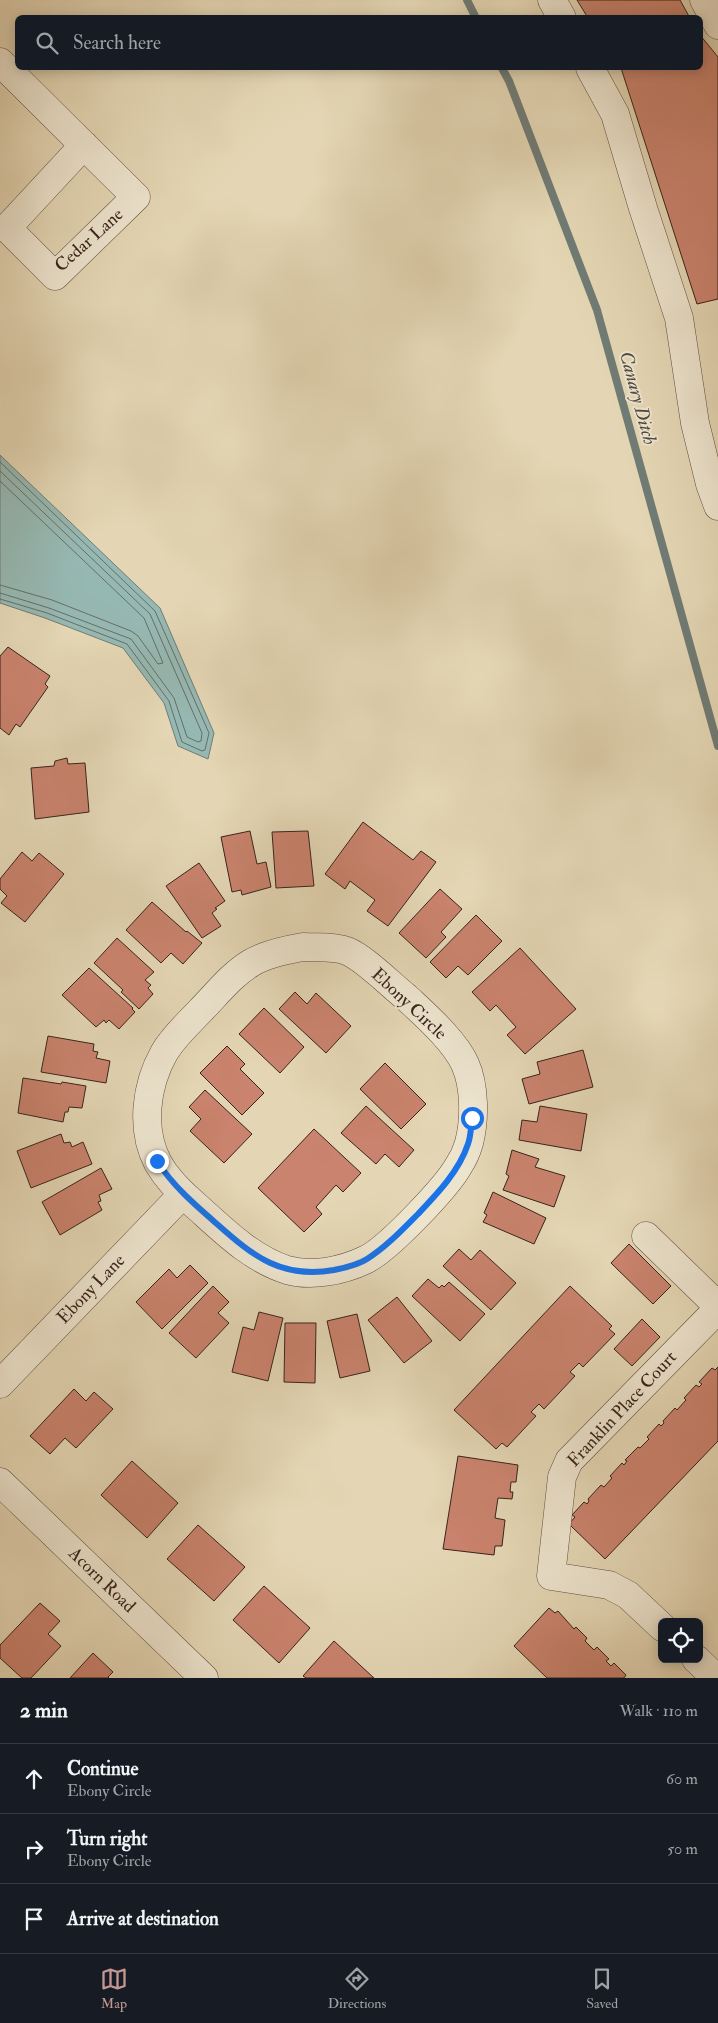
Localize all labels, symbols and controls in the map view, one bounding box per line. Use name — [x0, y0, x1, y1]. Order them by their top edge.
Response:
search box — [15, 15, 703, 70]
icon: search — [33, 29, 61, 57]
text: Search here — [73, 31, 161, 55]
street label: Cedar Lane — [50, 203, 129, 277]
water label: Canary Ditch — [614, 349, 662, 447]
street label: Ebony Circle — [366, 963, 452, 1045]
route start — [461, 1107, 484, 1130]
route end — [146, 1150, 169, 1173]
street label: Ebony Lane — [52, 1249, 130, 1329]
street label: Franklin Place Court — [562, 1346, 682, 1472]
street label: Acorn Road — [63, 1542, 141, 1618]
map controls — [658, 1618, 703, 1663]
button: locate — [658, 1618, 703, 1663]
text: 2 min — [20, 1697, 68, 1724]
text: Walk · 110 m — [620, 1701, 698, 1721]
text: Continue — [67, 1757, 138, 1781]
icon: ahead — [20, 1765, 48, 1793]
text: 60 m — [666, 1769, 698, 1789]
text: Ebony Circle — [67, 1781, 151, 1801]
text: Turn right — [67, 1827, 147, 1851]
icon: right — [20, 1835, 48, 1863]
text: 50 m — [667, 1839, 698, 1859]
text: Ebony Circle — [67, 1851, 151, 1871]
icon: arrive — [20, 1905, 48, 1933]
text: Arrive at destination — [67, 1907, 219, 1931]
tab: Map — [100, 1965, 128, 2012]
tab: Directions — [328, 1965, 386, 2012]
tab: Saved — [586, 1965, 618, 2012]

